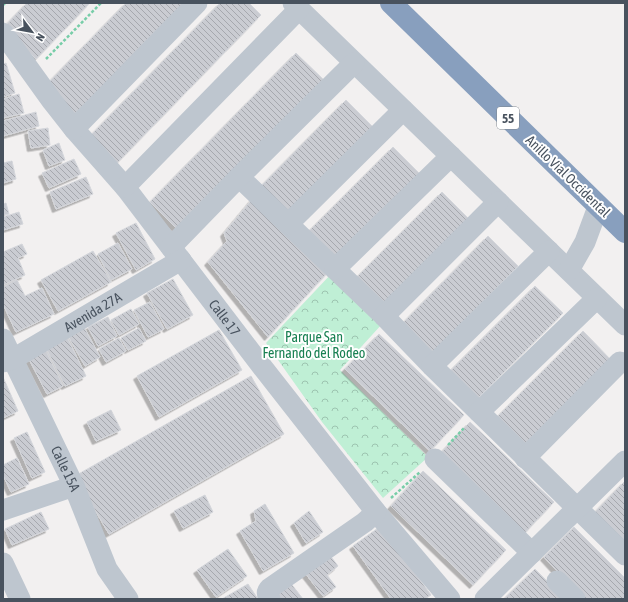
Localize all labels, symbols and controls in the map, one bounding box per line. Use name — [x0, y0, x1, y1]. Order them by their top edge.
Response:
north arrow — [12, 12, 52, 52]
text: N — [34, 31, 47, 43]
road number: 55 — [497, 107, 519, 129]
street label: Anillo Vial Occidental — [523, 132, 614, 220]
street label: Avenida 27A — [61, 289, 125, 335]
street label: Calle 17 — [206, 296, 244, 339]
park label: Parque San Fernando del Rodeo — [263, 329, 365, 361]
street label: Calle 15A — [48, 443, 83, 494]

